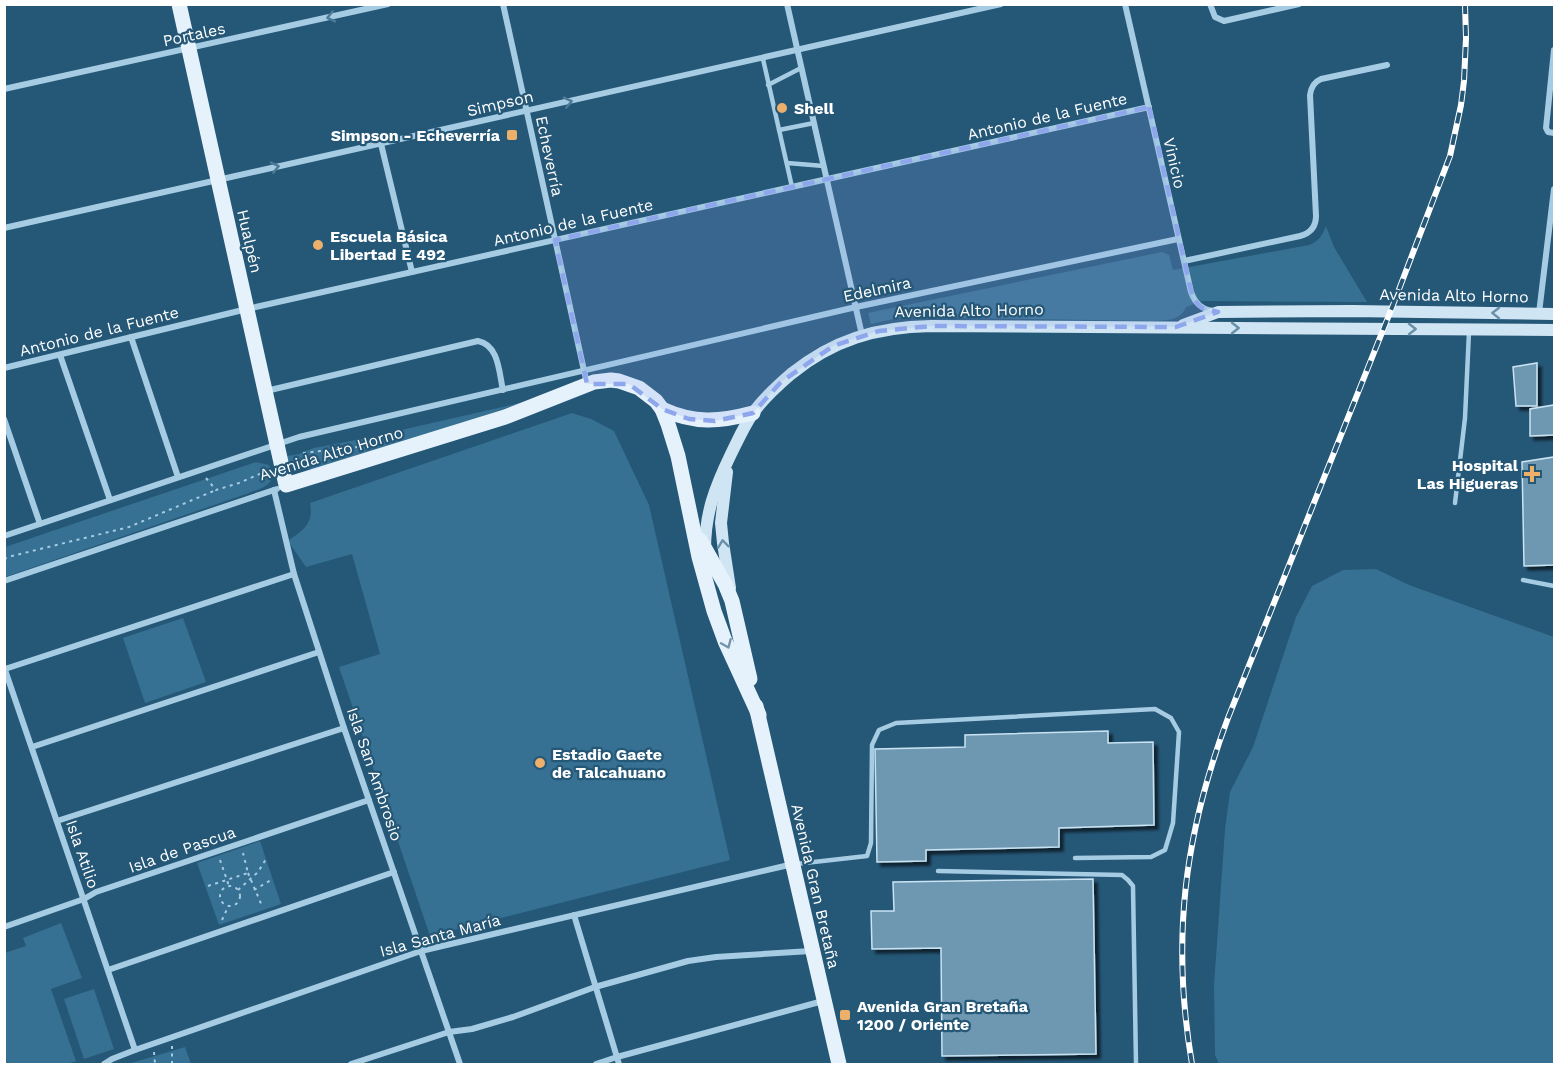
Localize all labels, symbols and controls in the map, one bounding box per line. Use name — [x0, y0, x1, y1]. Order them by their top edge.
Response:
one-way arrow — [327, 10, 337, 23]
street label: Portales — [161, 19, 227, 50]
street label: Simpson — [465, 87, 535, 120]
street label: Antonio de la Fuente — [965, 89, 1129, 144]
one-way arrow — [563, 96, 573, 109]
place label: Shell — [794, 99, 835, 118]
marker: Shell — [775, 101, 789, 115]
street label: Echeverría — [532, 114, 567, 198]
place label: Simpson - Echeverría — [331, 126, 501, 145]
marker: Simpson - Echeverría — [505, 128, 519, 142]
street label: Vinicio — [1159, 136, 1190, 190]
one-way arrow — [270, 161, 280, 174]
street label: Antonio de la Fuente — [491, 195, 655, 250]
street label: Hualpén — [233, 207, 266, 275]
place label: Escuela Básica Libertad E 492 — [330, 227, 448, 264]
marker: Escuela Básica Libertad E 492 — [311, 238, 325, 252]
street label: Edelmira — [841, 273, 913, 306]
street label: Avenida Alto Horno — [1379, 285, 1529, 306]
street label: Avenida Alto Horno — [894, 300, 1044, 321]
street label: Antonio de la Fuente — [17, 302, 181, 360]
one-way arrow — [1492, 307, 1501, 319]
one-way arrow — [1230, 322, 1239, 334]
one-way arrow — [1407, 323, 1416, 335]
street label: Avenida Alto Horno — [257, 423, 405, 484]
place label: Hospital Las Higueras — [1417, 456, 1519, 493]
marker: Hospital Las Higueras — [1523, 465, 1541, 483]
one-way arrow — [717, 539, 730, 548]
one-way arrow — [720, 638, 732, 649]
street label: Isla San Ambrosio — [343, 705, 406, 843]
place label: Estadio Gaete de Talcahuano — [552, 745, 666, 782]
marker: Estadio Gaete de Talcahuano — [533, 756, 547, 770]
street label: Avenida Gran Bretaña — [787, 802, 844, 970]
street label: Isla Atilio — [62, 817, 103, 891]
street label: Isla de Pascua — [126, 822, 238, 877]
street label: Isla Santa María — [378, 910, 503, 961]
place label: Avenida Gran Bretaña 1200 / Oriente — [857, 997, 1029, 1034]
marker: Avenida Gran Bretaña 1200 / Oriente — [838, 1008, 852, 1022]

